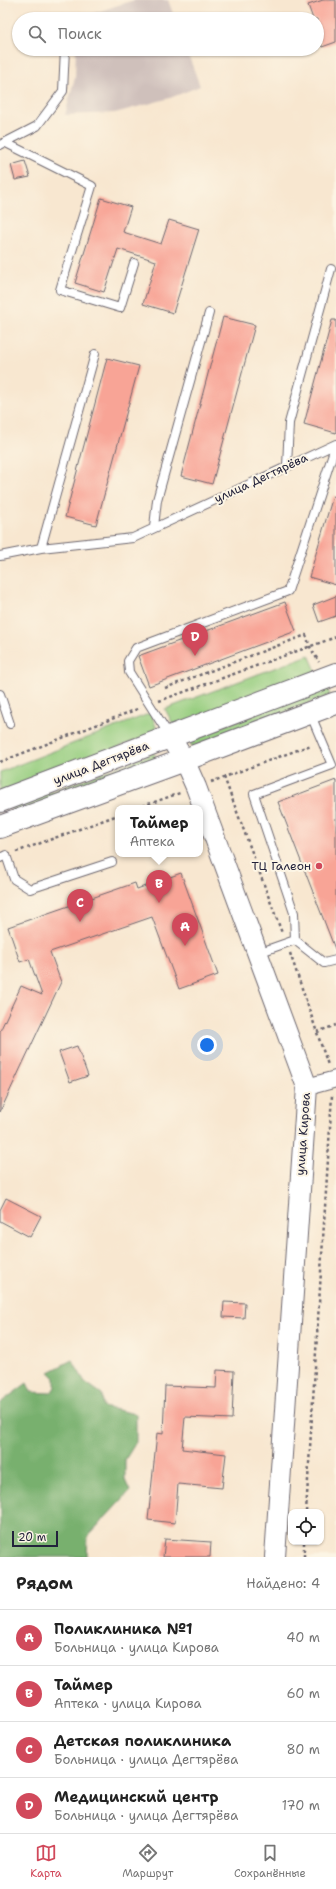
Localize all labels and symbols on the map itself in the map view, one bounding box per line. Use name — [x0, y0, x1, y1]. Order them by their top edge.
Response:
street label: улица Дегтярёва — [212, 449, 311, 507]
pin: D — [182, 623, 208, 656]
street label: улица Дегтярёва — [51, 737, 152, 789]
place label: ТЦ Галеон — [252, 858, 311, 874]
marker: ТЦ Галеон — [314, 861, 324, 871]
pin: B — [146, 870, 172, 903]
pin: C — [67, 889, 93, 922]
pin: A — [172, 913, 198, 946]
your location — [197, 1035, 217, 1055]
street label: улица Кирова — [292, 1091, 314, 1176]
scale bar — [12, 1529, 58, 1548]

